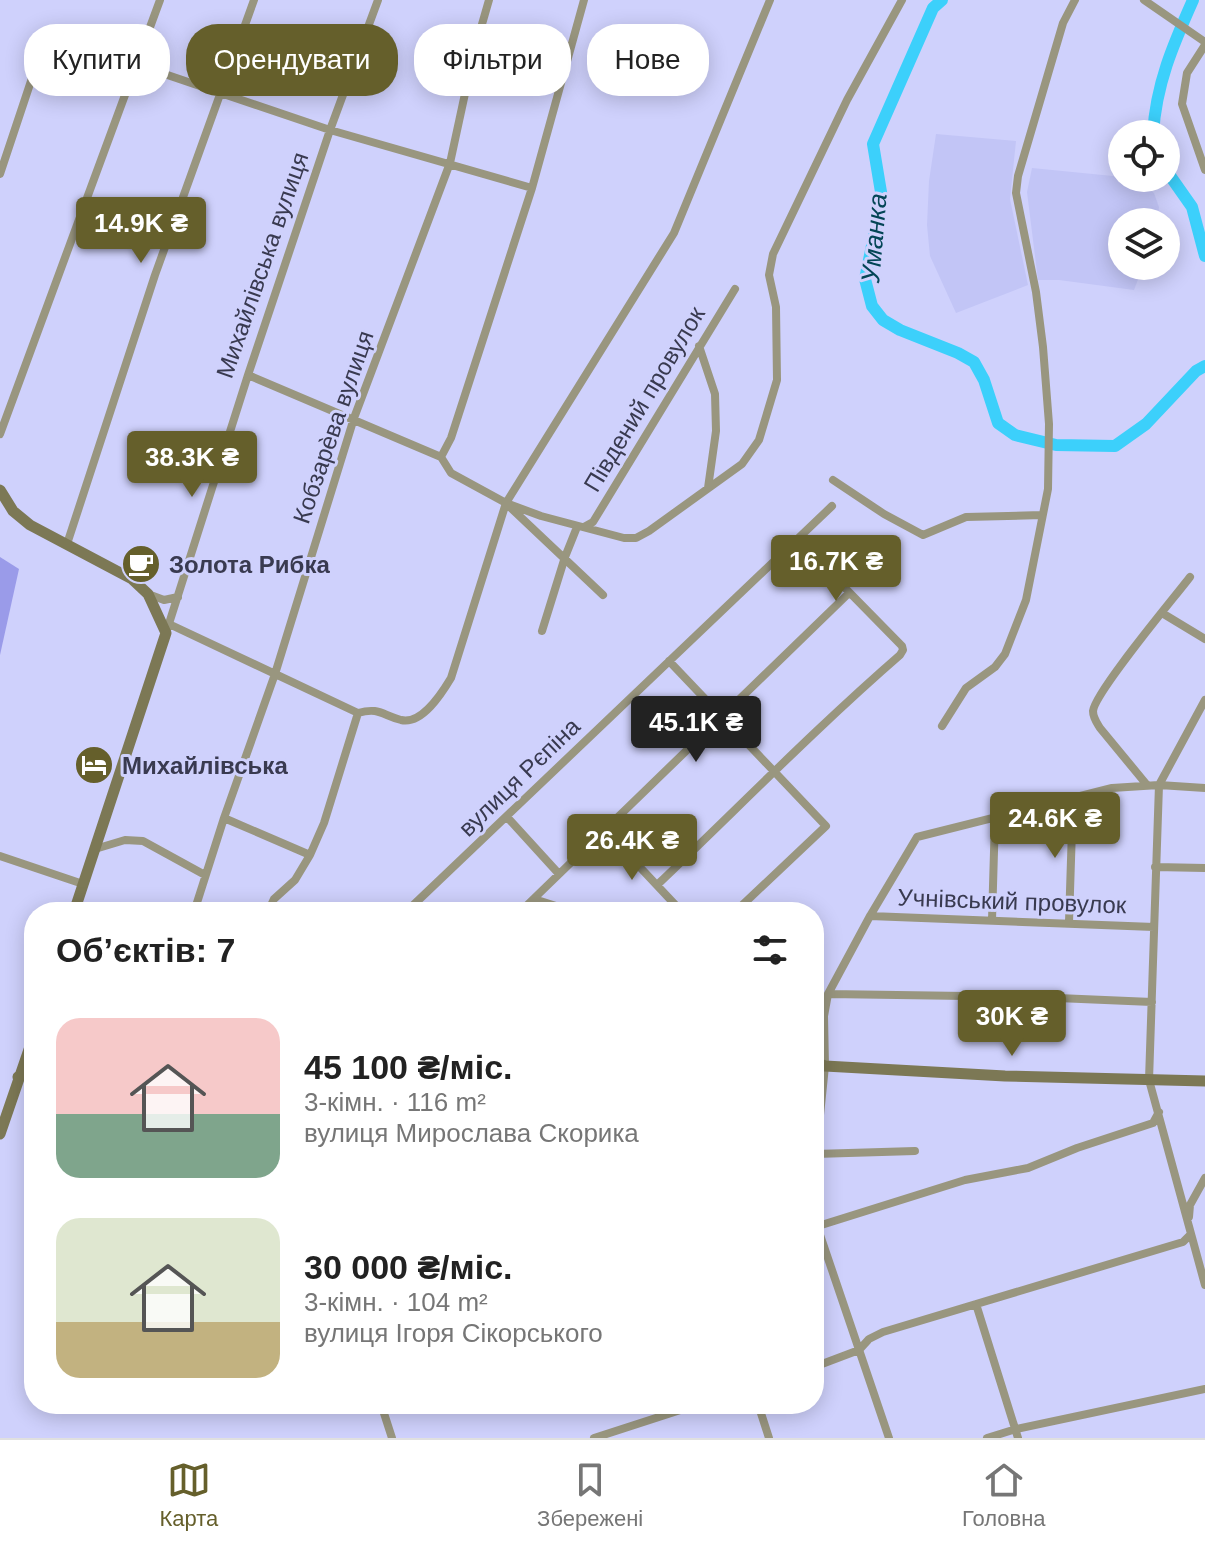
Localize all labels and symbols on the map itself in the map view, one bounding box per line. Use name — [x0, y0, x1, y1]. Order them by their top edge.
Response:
street label: Михайлівська вулиця — [211, 149, 313, 381]
water label: Уманка — [855, 192, 893, 285]
pin: 14.9K ₴ — [67, 197, 215, 265]
street label: Південий провулок — [578, 301, 710, 496]
street label: Кобзарèва вулиця — [287, 327, 379, 527]
pin: 38.3K ₴ — [118, 431, 266, 499]
pin: 16.7K ₴ — [762, 535, 910, 603]
cafe icon: Золота Рибка — [120, 543, 162, 585]
place label: Золота Рибка — [169, 551, 330, 578]
pin: 45.1K ₴ — [622, 696, 770, 764]
street label: вулиця Рєпіна — [453, 712, 586, 841]
hotel icon: Михайлівська — [73, 744, 115, 786]
place label: Михайлівська — [122, 752, 288, 779]
pin: 24.6K ₴ — [981, 792, 1129, 860]
pin: 26.4K ₴ — [558, 814, 706, 882]
street label: Учнівський провулок — [897, 884, 1127, 919]
pin: 30K ₴ — [956, 990, 1068, 1058]

